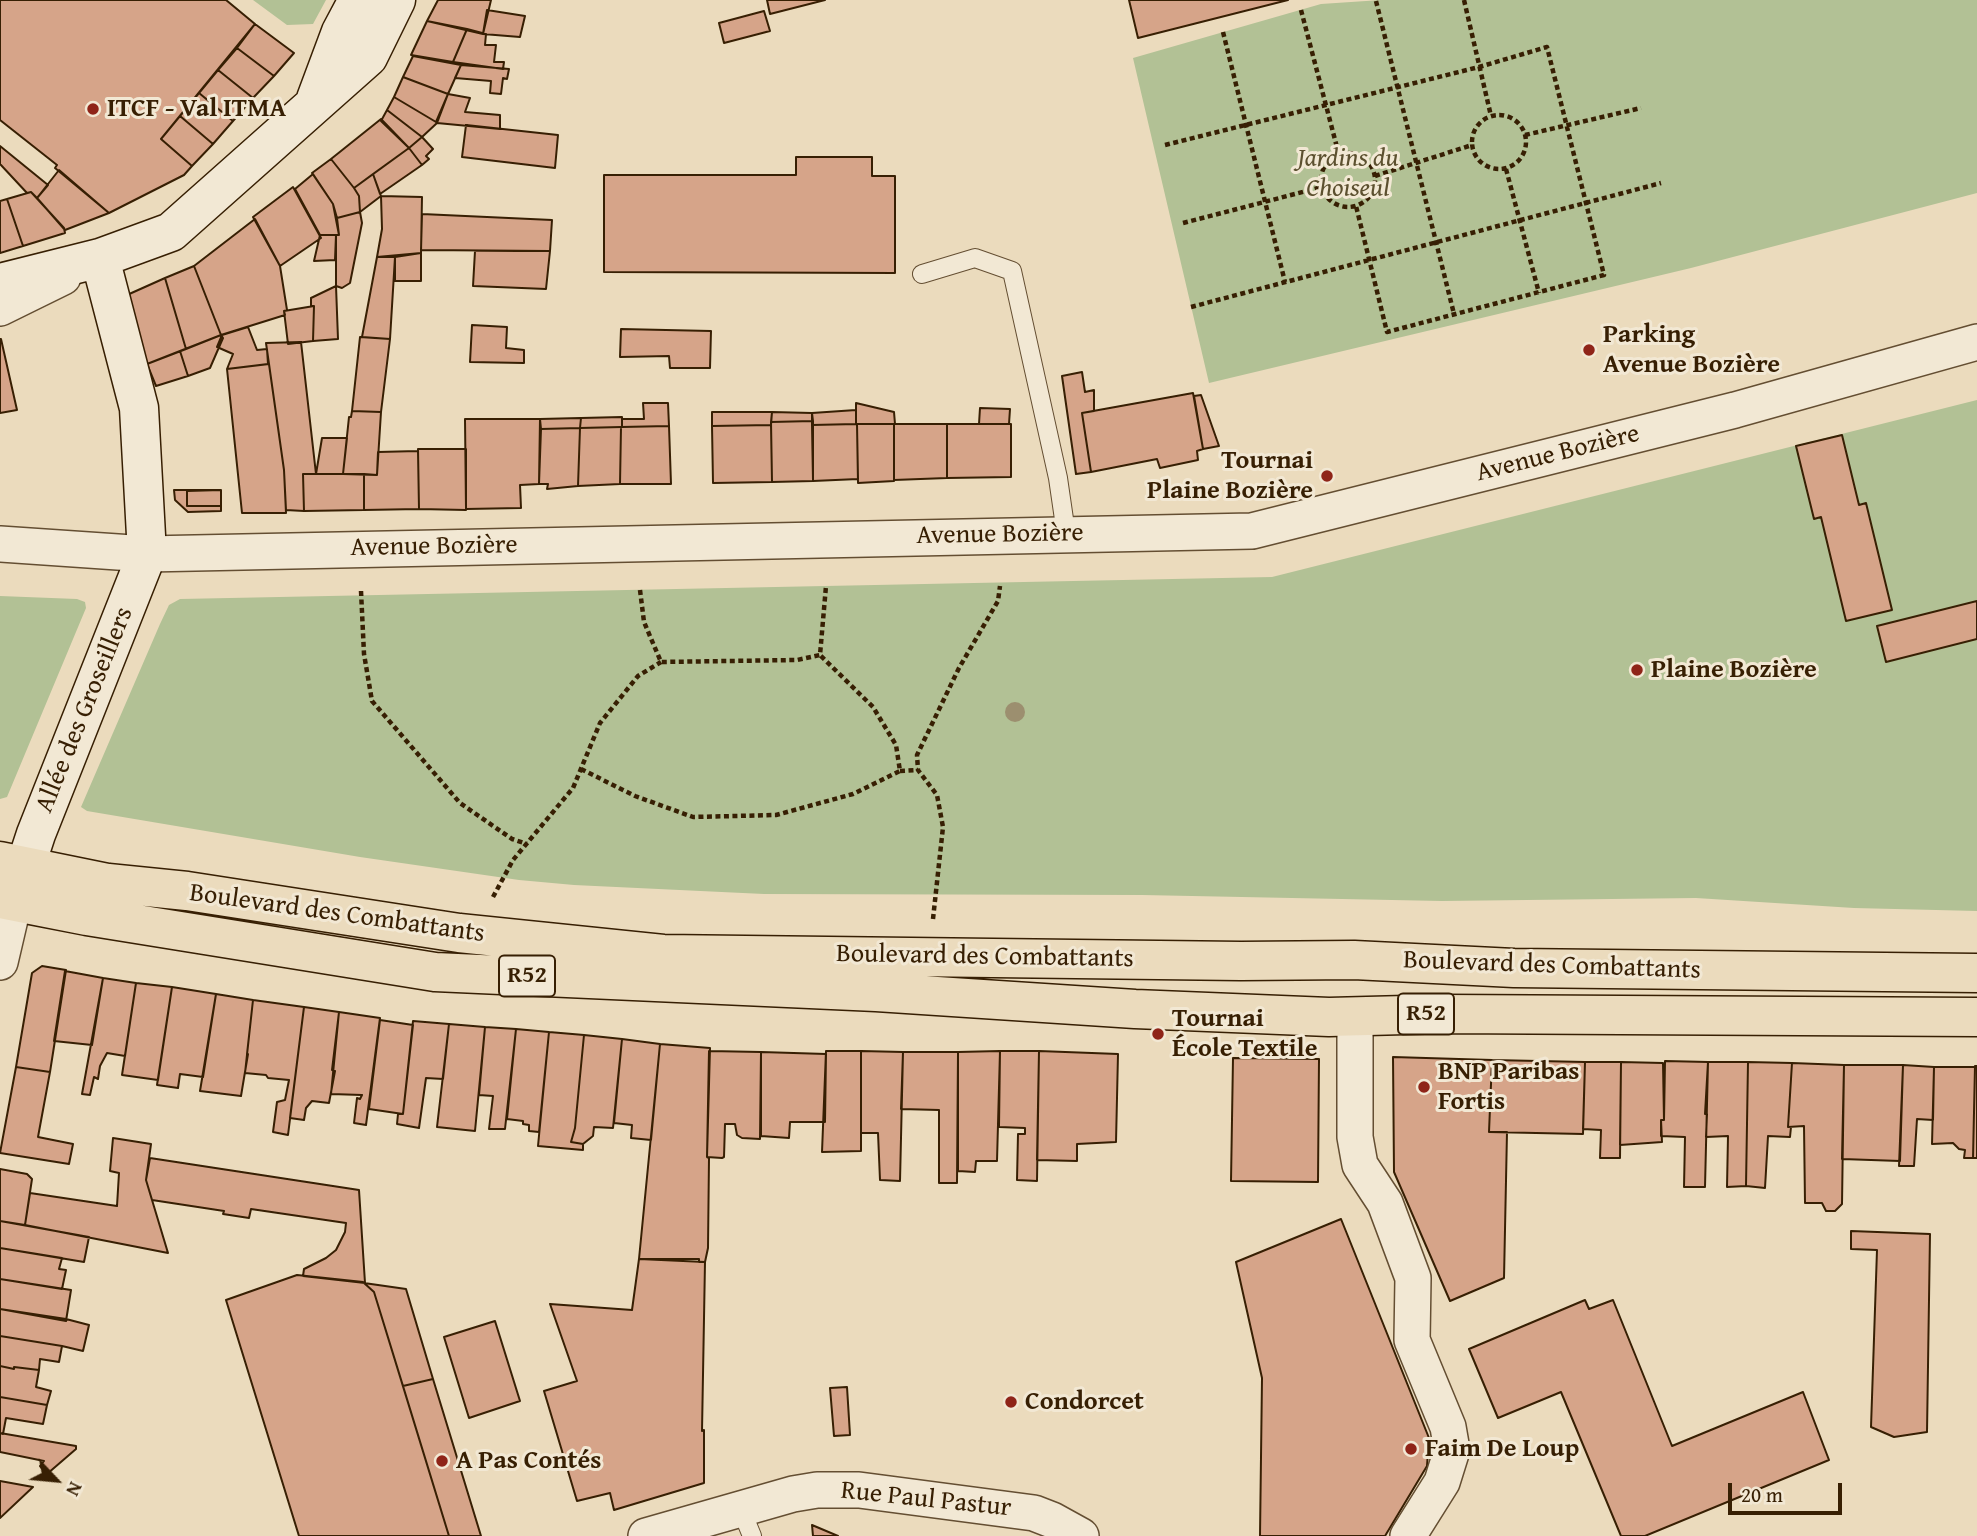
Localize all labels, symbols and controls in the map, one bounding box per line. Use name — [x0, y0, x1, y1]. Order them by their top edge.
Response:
place label: ITCF - Val ITMA — [107, 93, 286, 125]
marker: ITCF - Val ITMA — [85, 101, 101, 117]
park label: Jardins du Choiseul — [1297, 143, 1399, 204]
place label: Parking Avenue Bozière — [1603, 319, 1780, 380]
marker: Parking Avenue Bozière — [1581, 342, 1597, 358]
street label: Avenue Bozière — [1473, 419, 1643, 489]
place label: Tournai Plaine Bozière — [1147, 445, 1313, 506]
marker: Tournai Plaine Bozière — [1319, 468, 1335, 484]
street label: Avenue Bozière — [916, 518, 1084, 552]
street label: Avenue Bozière — [350, 530, 518, 564]
street label: Allée des Groseillers — [29, 603, 141, 817]
place label: Plaine Bozière — [1651, 654, 1817, 686]
marker: Plaine Bozière — [1629, 662, 1645, 678]
street label: Boulevard des Combattants — [187, 878, 487, 950]
street label: Boulevard des Combattants — [836, 939, 1134, 975]
street label: Boulevard des Combattants — [1403, 945, 1701, 987]
road number: R52 — [499, 956, 555, 996]
road number: R52 — [1398, 994, 1454, 1034]
place label: Tournai École Textile — [1172, 1003, 1317, 1064]
marker: Tournai École Textile — [1150, 1026, 1166, 1042]
place label: BNP Paribas Fortis — [1438, 1056, 1579, 1118]
marker: BNP Paribas Fortis — [1416, 1079, 1432, 1095]
place label: Condorcet — [1025, 1386, 1144, 1418]
marker: Condorcet — [1003, 1394, 1019, 1410]
place label: Faim De Loup — [1425, 1433, 1579, 1465]
marker: Faim De Loup — [1403, 1441, 1419, 1457]
north arrow — [21, 1445, 91, 1515]
place label: A Pas Contés — [456, 1445, 601, 1477]
marker: A Pas Contés — [434, 1453, 450, 1469]
scale bar — [1732, 1470, 1846, 1514]
street label: Rue Paul Pastur — [839, 1476, 1013, 1524]
text: N — [60, 1477, 90, 1501]
text: 20 m — [1741, 1479, 1783, 1510]

